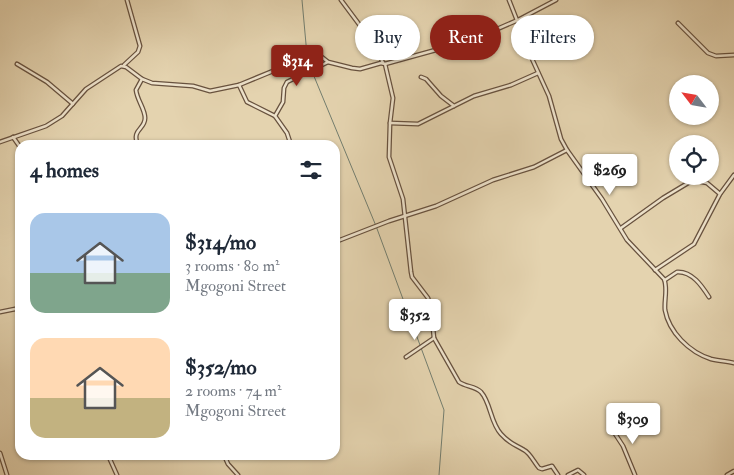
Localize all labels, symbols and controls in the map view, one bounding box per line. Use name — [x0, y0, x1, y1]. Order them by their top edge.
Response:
chip: Buy — [355, 15, 420, 60]
chip: Rent — [430, 15, 501, 60]
chip: Filters — [511, 15, 594, 60]
pin: $314 — [267, 44, 327, 87]
text: $314 — [282, 51, 312, 71]
north arrow — [669, 75, 719, 125]
map controls — [669, 75, 719, 185]
button: locate — [669, 135, 719, 185]
pin: $269 — [580, 154, 640, 196]
icon: filters — [297, 156, 325, 184]
text: 4 homes — [30, 157, 99, 184]
text: $269 — [593, 160, 627, 180]
text: $314/mo — [185, 229, 256, 256]
icon: home — [70, 233, 130, 293]
text: 3 rooms · 80 m² — [185, 256, 280, 276]
text: Mgogoni Street — [185, 276, 286, 296]
pin: $352 — [385, 298, 445, 341]
text: $352 — [400, 305, 430, 325]
text: $352/mo — [185, 354, 257, 381]
icon: home — [70, 358, 130, 418]
text: 2 rooms · 74 m² — [185, 381, 281, 401]
text: Mgogoni Street — [185, 401, 286, 421]
pin: $309 — [603, 402, 663, 445]
text: $309 — [617, 409, 649, 429]

